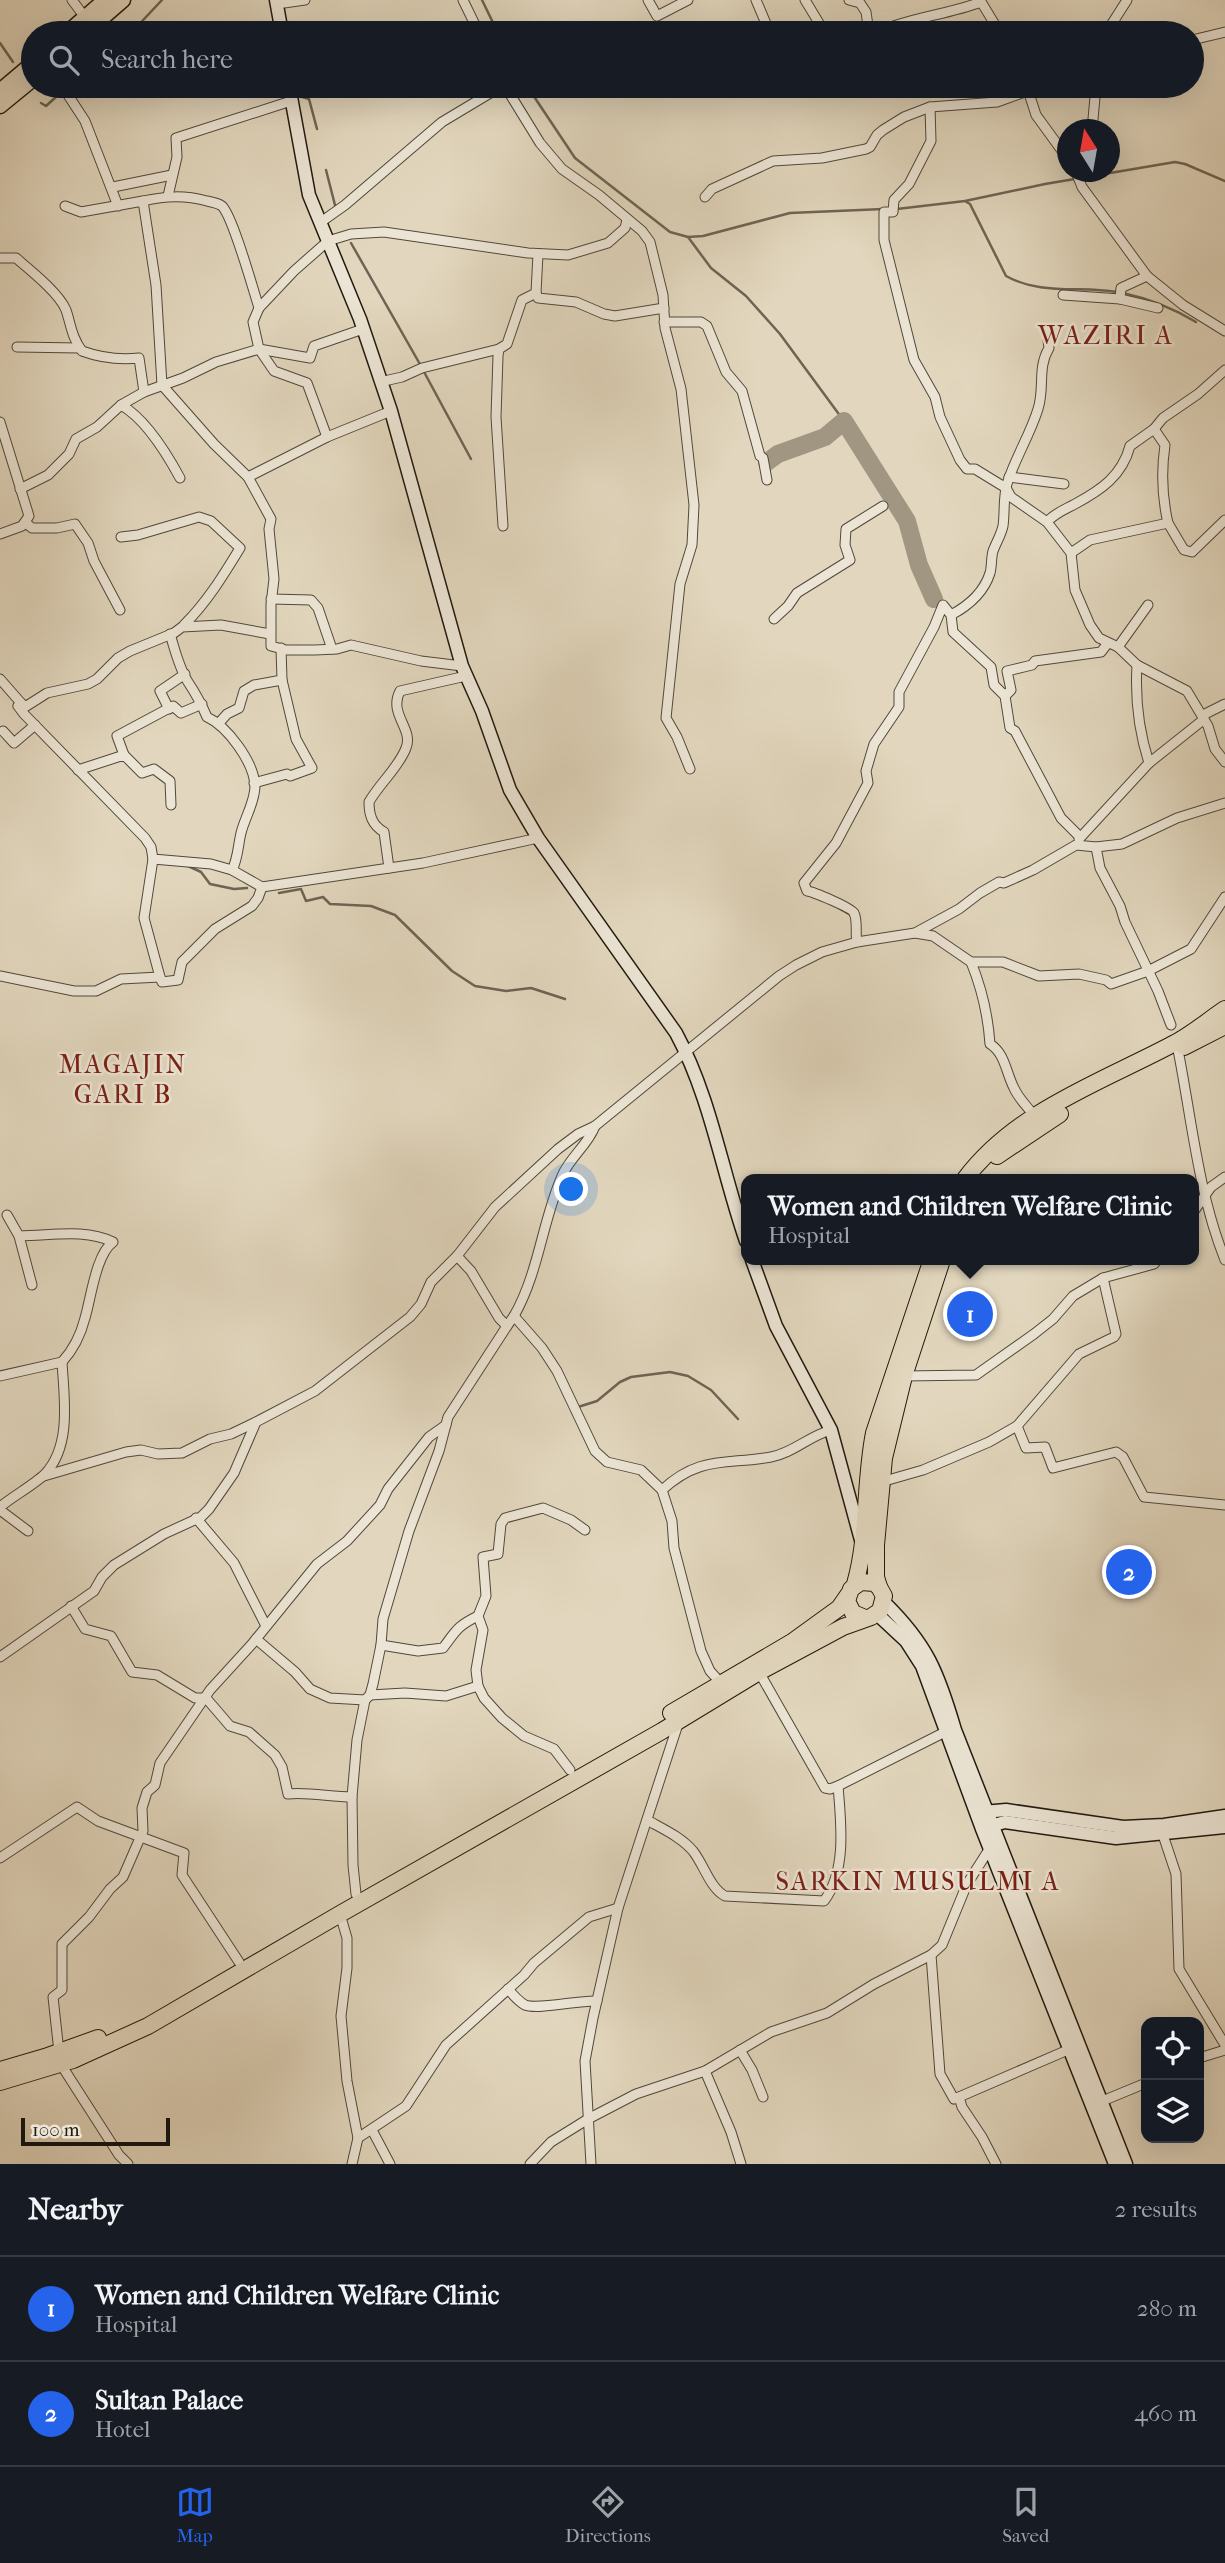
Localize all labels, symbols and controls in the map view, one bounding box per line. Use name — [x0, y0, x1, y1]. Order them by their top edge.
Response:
search box — [21, 21, 1204, 98]
icon: search — [45, 41, 83, 79]
text: Search here — [101, 44, 233, 75]
north arrow — [1057, 119, 1120, 182]
district label: WAZIRI A — [1037, 320, 1174, 351]
district label: MAGAJIN GARI B — [59, 1049, 187, 1110]
your location — [554, 1172, 588, 1206]
popup — [741, 1174, 1199, 1265]
text: Women and Children Welfare Clinic — [768, 1191, 1172, 1222]
text: Hospital — [768, 1222, 850, 1249]
pin: 1 — [947, 1288, 993, 1340]
pin: 2 — [1106, 1546, 1152, 1598]
district label: SARKIN MUSULMI A — [775, 1866, 1061, 1897]
map controls — [1141, 2017, 1204, 2143]
button: locate — [1141, 2017, 1204, 2080]
button: layers — [1141, 2080, 1204, 2143]
scale bar — [21, 2115, 170, 2147]
text: 100 m — [32, 2119, 80, 2141]
text: Nearby — [28, 2192, 123, 2227]
text: 2 results — [1115, 2196, 1197, 2223]
text: Women and Children Welfare Clinic — [95, 2280, 499, 2311]
text: 1 — [47, 2295, 55, 2322]
text: 280 m — [1137, 2295, 1197, 2322]
text: Hospital — [95, 2311, 177, 2338]
text: Sultan Palace — [95, 2385, 243, 2416]
text: 2 — [45, 2400, 57, 2427]
text: 460 m — [1134, 2400, 1197, 2427]
text: Hotel — [95, 2416, 150, 2443]
tab: Map — [176, 2483, 214, 2547]
tab: Directions — [565, 2483, 651, 2547]
tab: Saved — [1002, 2483, 1049, 2547]

